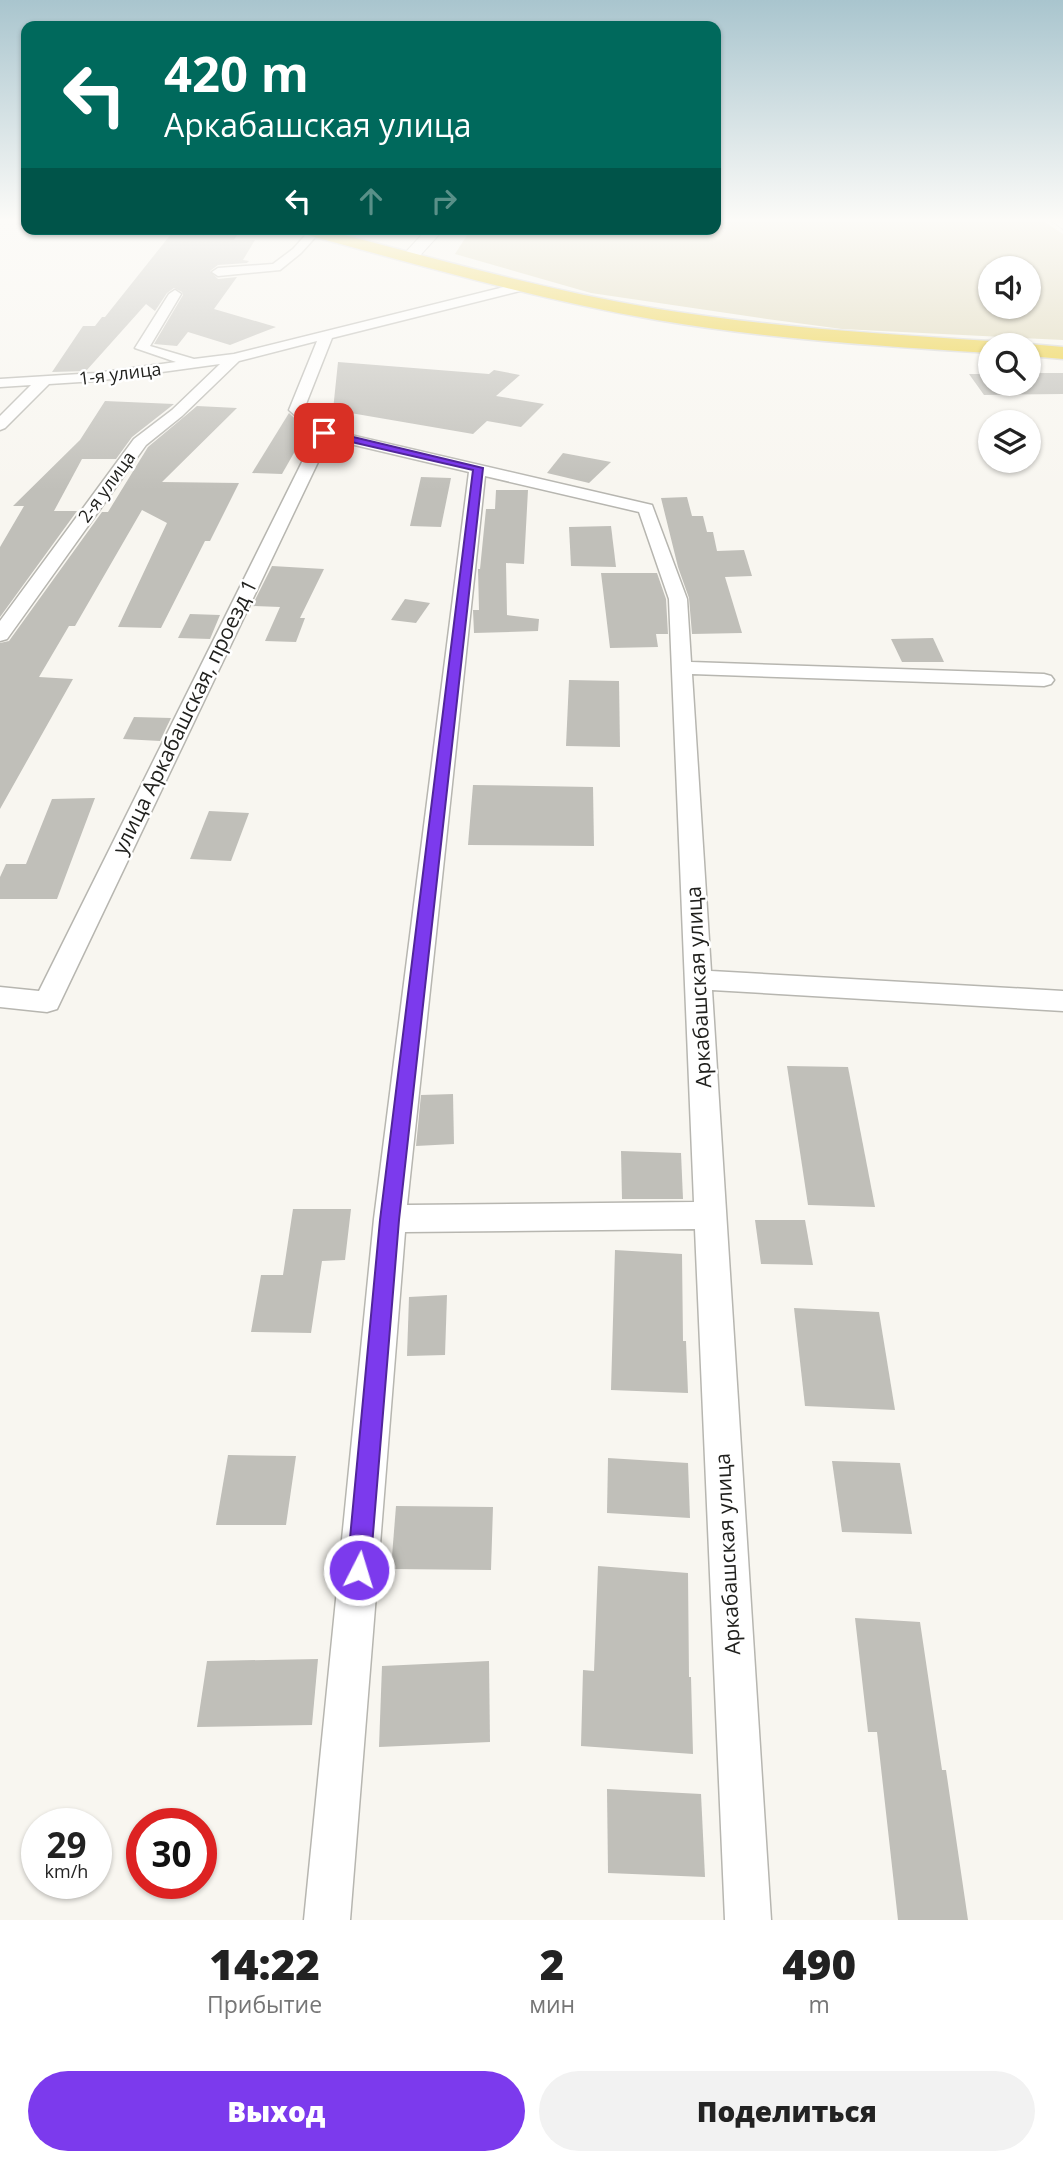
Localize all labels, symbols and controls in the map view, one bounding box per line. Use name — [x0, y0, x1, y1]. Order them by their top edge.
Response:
text: 420 m — [164, 40, 309, 106]
icon: left — [49, 49, 140, 140]
text: Аркабашская улица — [164, 103, 472, 146]
icon: left — [279, 182, 317, 220]
icon: ahead — [352, 182, 390, 220]
icon: right — [425, 182, 463, 220]
map controls — [978, 256, 1041, 473]
button: sound — [978, 256, 1041, 319]
button: search — [978, 333, 1041, 396]
street label: 1-я улица — [77, 356, 162, 390]
pin — [294, 403, 354, 463]
button: layers — [978, 410, 1041, 473]
icon: arrive — [305, 414, 343, 452]
street label: 2-я улица — [72, 446, 140, 527]
street label: улица Аркабашская, проезд 1 — [105, 574, 263, 859]
street label: Аркабашская улица — [679, 886, 717, 1089]
street label: Аркабашская улица — [708, 1453, 746, 1656]
position arrow — [322, 1533, 396, 1607]
speed limit sign: 30 — [126, 1808, 217, 1899]
text: 29 — [46, 1821, 87, 1868]
text: km/h — [45, 1859, 88, 1883]
text: 14:22 — [209, 1935, 320, 1992]
text: 2 — [540, 1935, 564, 1992]
text: 490 — [782, 1935, 856, 1992]
text: Прибытие — [207, 1988, 322, 2020]
text: мин — [529, 1988, 575, 2020]
text: m — [808, 1988, 830, 2020]
button: Выход — [28, 2071, 525, 2151]
button: Поделиться — [539, 2071, 1035, 2151]

